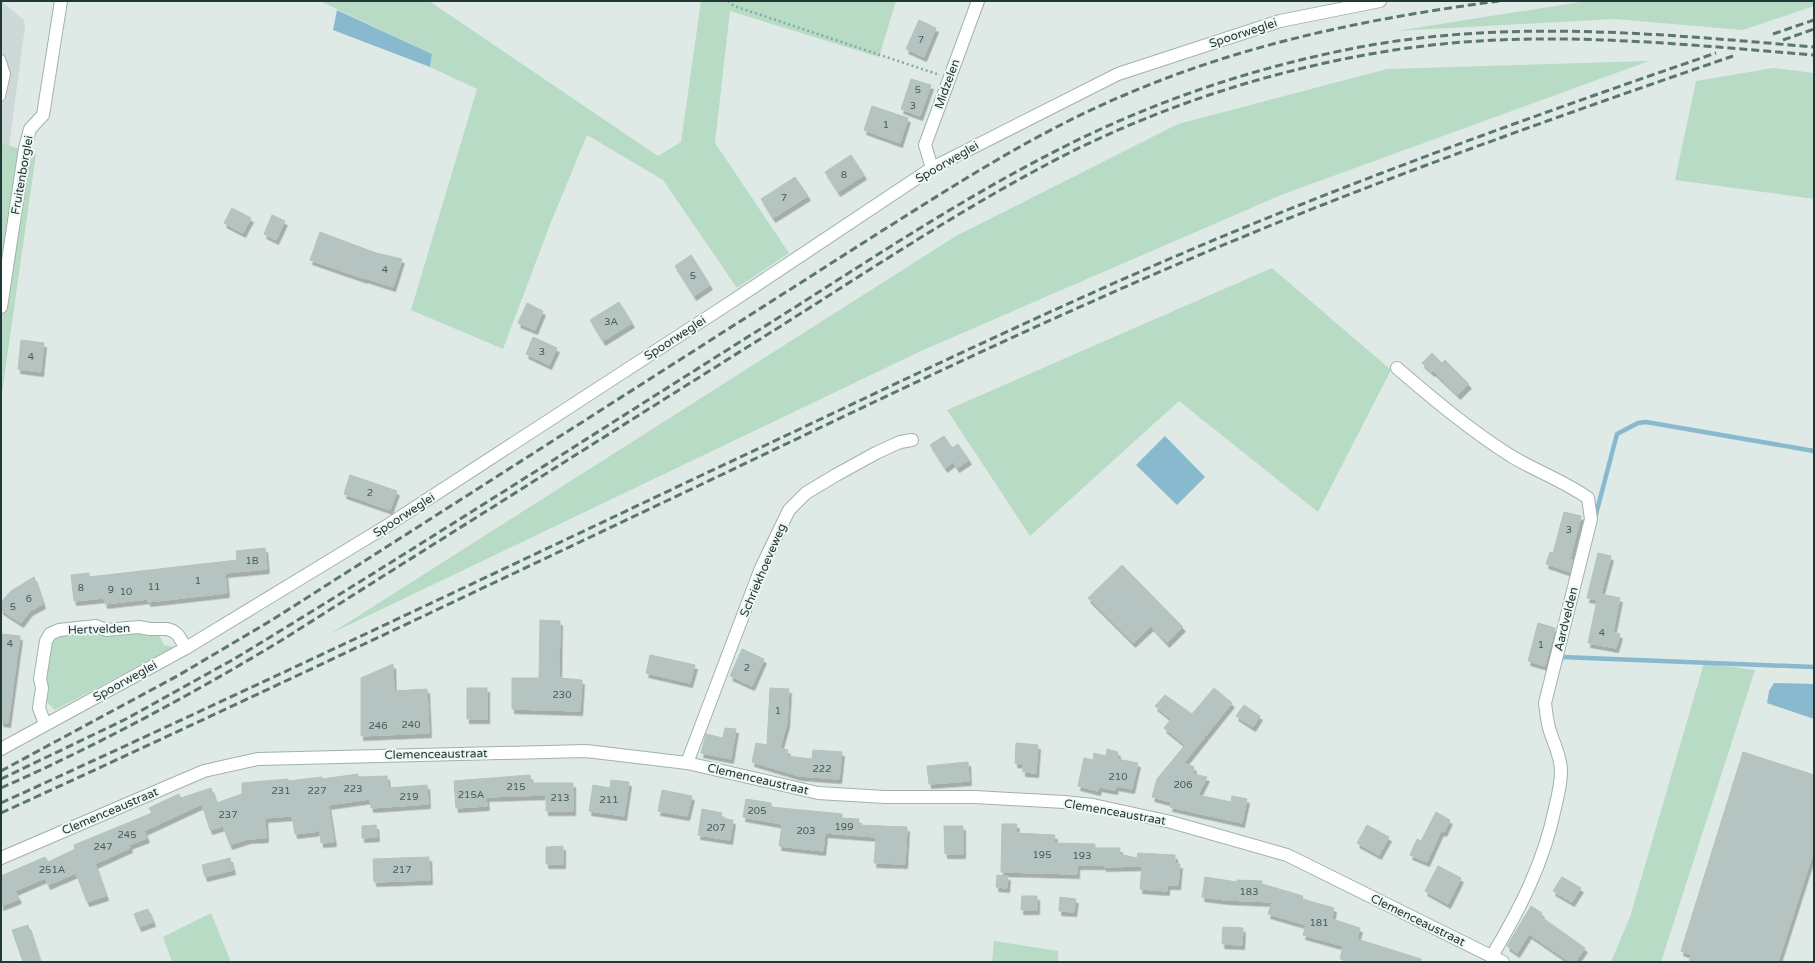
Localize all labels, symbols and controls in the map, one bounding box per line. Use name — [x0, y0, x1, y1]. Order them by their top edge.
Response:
street label: Spoorweglei — [1207, 15, 1279, 51]
house number: 7 — [918, 34, 924, 46]
street label: Midzelen — [932, 57, 962, 111]
house number: 5 — [915, 84, 921, 96]
house number: 3 — [910, 100, 916, 112]
house number: 1 — [883, 119, 889, 131]
street label: Fruitenborglei — [8, 134, 36, 216]
street label: Spoorweglei — [913, 138, 981, 186]
house number: 8 — [841, 169, 847, 181]
house number: 7 — [781, 192, 787, 204]
house number: 4 — [382, 264, 388, 276]
house number: 5 — [690, 270, 696, 282]
street label: Spoorweglei — [642, 313, 708, 363]
house number: 3A — [604, 316, 618, 328]
house number: 3 — [539, 346, 545, 358]
house number: 4 — [28, 351, 34, 363]
house number: 2 — [367, 487, 373, 499]
street label: Spoorweglei — [371, 490, 437, 540]
street label: Schriekhoeveweg — [737, 521, 789, 619]
house number: 3 — [1566, 524, 1572, 536]
house number: 1B — [245, 555, 259, 567]
house number: 1 — [195, 575, 201, 587]
house number: 11 — [148, 581, 160, 593]
house number: 8 — [78, 582, 84, 594]
house number: 9 — [108, 584, 114, 596]
house number: 10 — [120, 586, 132, 598]
street label: Aardvelden — [1551, 586, 1581, 652]
house number: 6 — [26, 593, 32, 605]
house number: 5 — [10, 601, 16, 613]
street label: Hertvelden — [68, 621, 130, 637]
house number: 4 — [1599, 627, 1605, 639]
house number: 4 — [7, 638, 13, 650]
house number: 1 — [1538, 639, 1544, 651]
street label: Spoorweglei — [91, 658, 159, 704]
house number: 2 — [744, 662, 750, 674]
house number: 230 — [553, 689, 571, 701]
house number: 1 — [775, 705, 781, 717]
house number: 240 — [402, 719, 420, 731]
house number: 246 — [369, 720, 387, 732]
street label: Clemenceaustraat — [384, 746, 488, 762]
street label: Clemenceaustraat — [706, 761, 810, 798]
house number: 222 — [813, 763, 831, 775]
house number: 210 — [1109, 771, 1127, 783]
house number: 206 — [1174, 779, 1192, 791]
house number: 215 — [507, 781, 525, 793]
house number: 223 — [344, 783, 362, 795]
street label: Clemenceaustraat — [60, 784, 161, 838]
house number: 231 — [272, 785, 290, 797]
house number: 227 — [308, 785, 326, 797]
house number: 215A — [458, 789, 484, 801]
house number: 219 — [400, 791, 418, 803]
house number: 213 — [551, 792, 569, 804]
house number: 211 — [600, 794, 618, 806]
street label: Clemenceaustraat — [1063, 796, 1167, 828]
house number: 205 — [748, 805, 766, 817]
house number: 237 — [219, 809, 237, 821]
house number: 199 — [835, 821, 853, 833]
house number: 207 — [707, 822, 725, 834]
house number: 203 — [797, 825, 815, 837]
house number: 245 — [118, 829, 136, 841]
house number: 247 — [94, 841, 112, 853]
house number: 195 — [1033, 849, 1051, 861]
house number: 193 — [1073, 850, 1091, 862]
house number: 251A — [39, 864, 65, 876]
house number: 217 — [393, 864, 411, 876]
house number: 183 — [1240, 886, 1258, 898]
street label: Clemenceaustraat — [1369, 891, 1468, 949]
house number: 181 — [1310, 917, 1328, 929]

